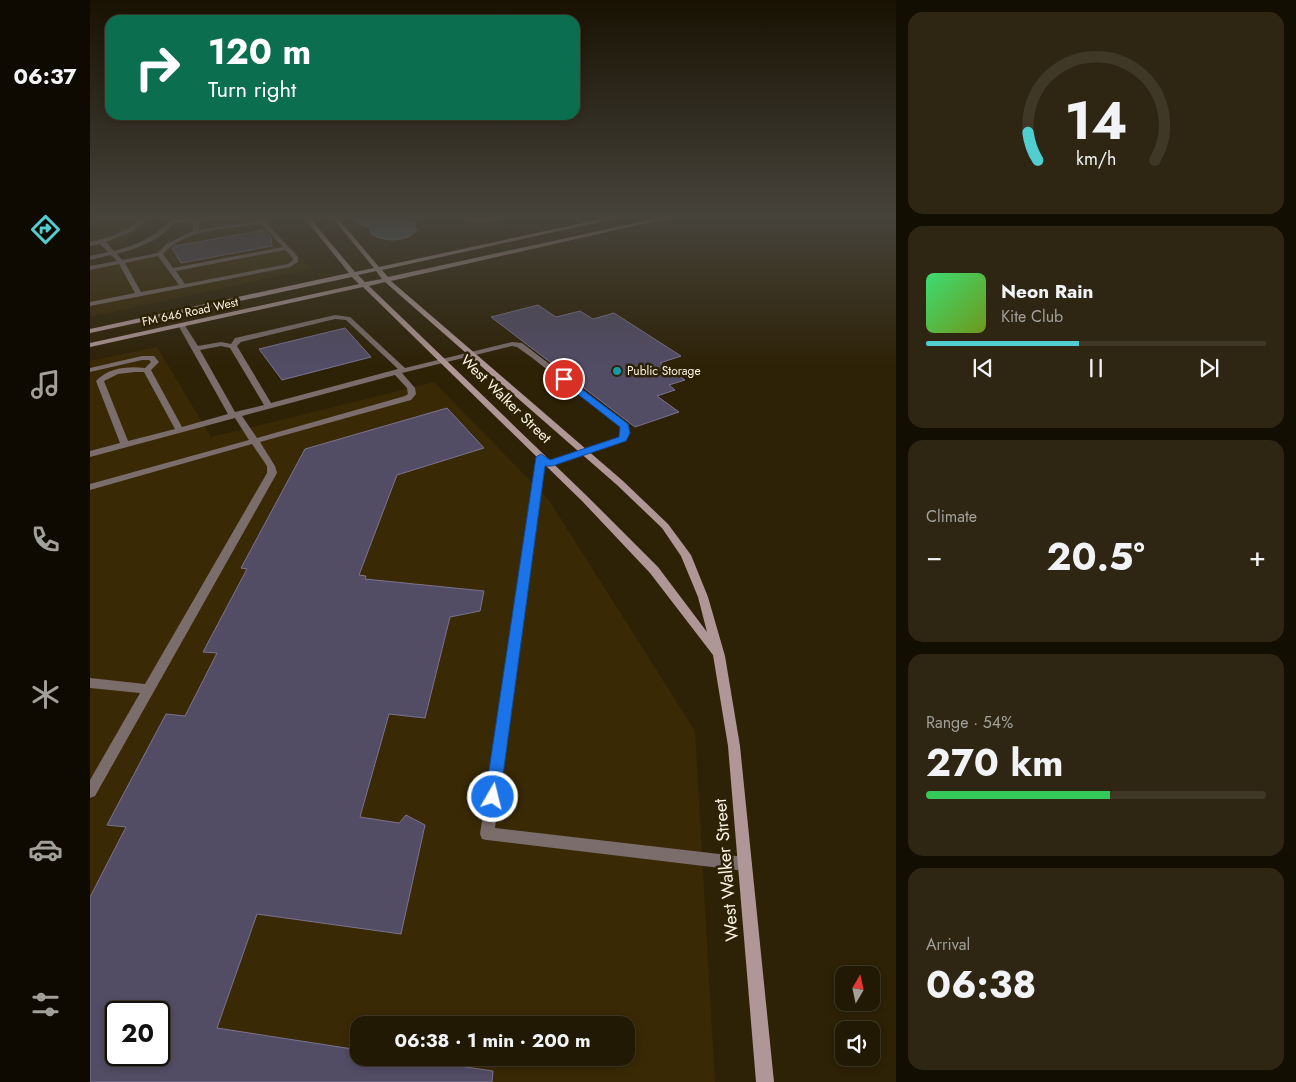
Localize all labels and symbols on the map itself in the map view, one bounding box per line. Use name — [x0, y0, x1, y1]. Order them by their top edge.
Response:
street label: FM 646 Road West — [140, 293, 240, 331]
street label: West Walker Street — [456, 350, 557, 449]
pin — [543, 358, 585, 400]
place label: Public Storage — [627, 362, 701, 380]
marker: Public Storage — [611, 365, 623, 377]
position arrow — [466, 770, 518, 822]
street label: West Walker Street — [707, 797, 745, 942]
north arrow — [835, 966, 880, 1011]
speed limit sign: 20 — [105, 1001, 170, 1066]

